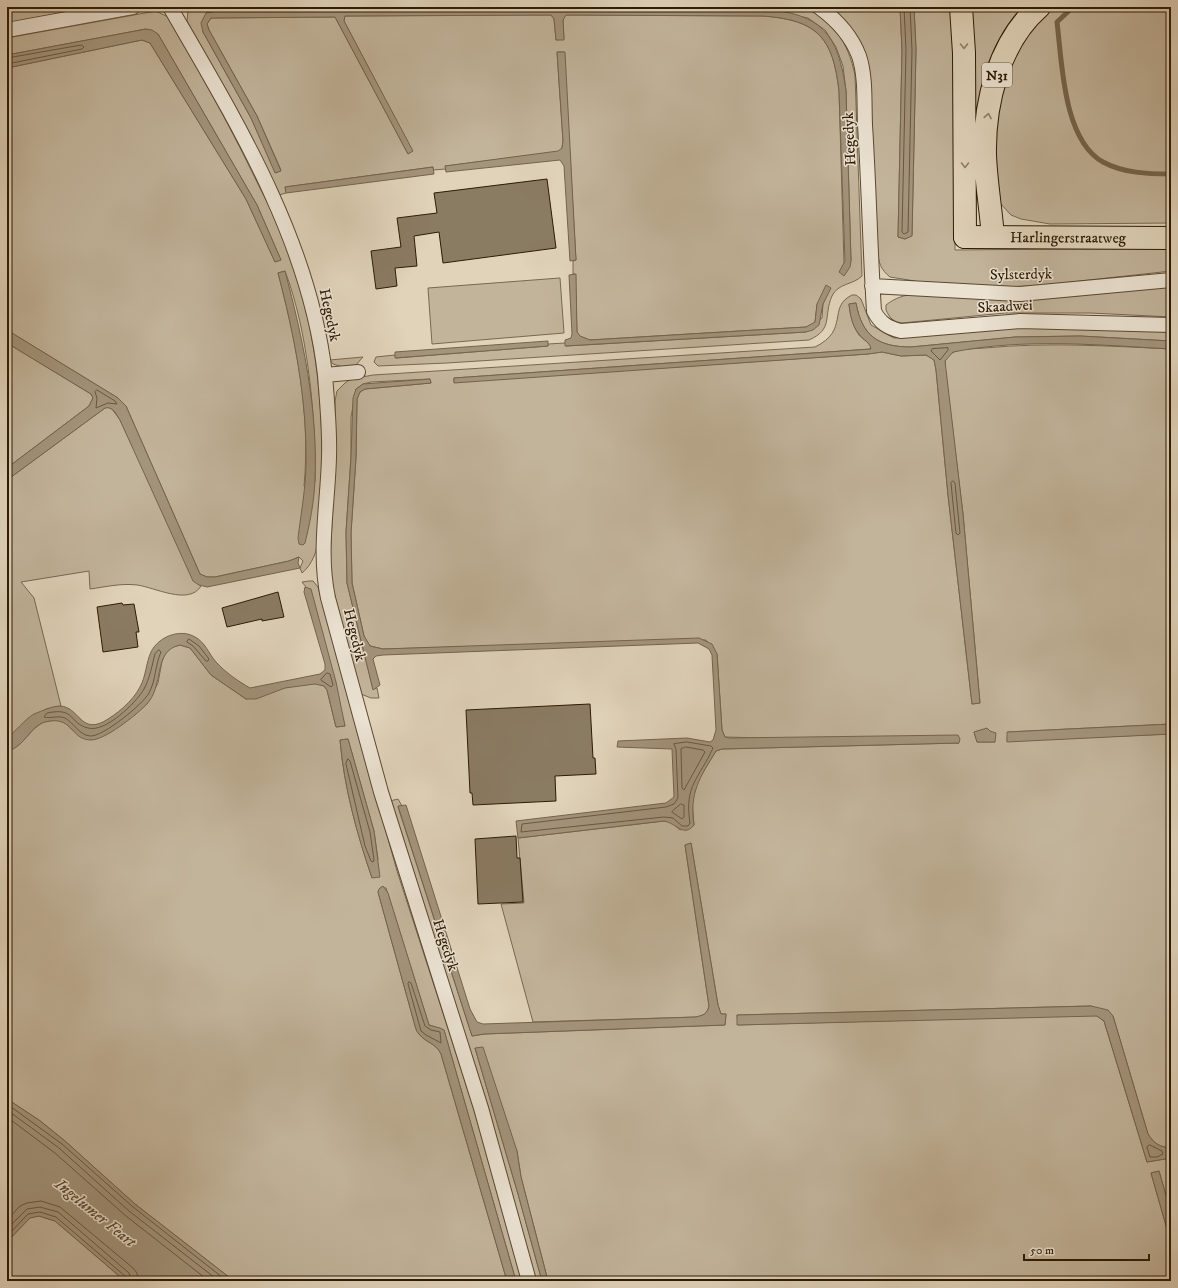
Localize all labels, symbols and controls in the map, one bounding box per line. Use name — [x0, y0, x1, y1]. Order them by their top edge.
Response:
one-way arrow — [960, 43, 968, 49]
road number: N31 — [982, 63, 1012, 87]
street label: Hegedyk — [839, 111, 860, 166]
one-way arrow — [983, 113, 992, 119]
one-way arrow — [961, 162, 969, 168]
street label: Harlingerstraatweg — [1010, 228, 1127, 248]
street label: Sylsterdyk — [990, 264, 1053, 285]
street label: Hegedyk — [315, 287, 345, 344]
street label: Skaadwei — [977, 296, 1033, 317]
street label: Hegedyk — [339, 607, 370, 664]
street label: Hegedyk — [428, 917, 463, 974]
water label: Ingelumer Feart — [50, 1173, 141, 1252]
scale bar — [1024, 1236, 1149, 1262]
text: 50 m — [1030, 1243, 1054, 1258]

